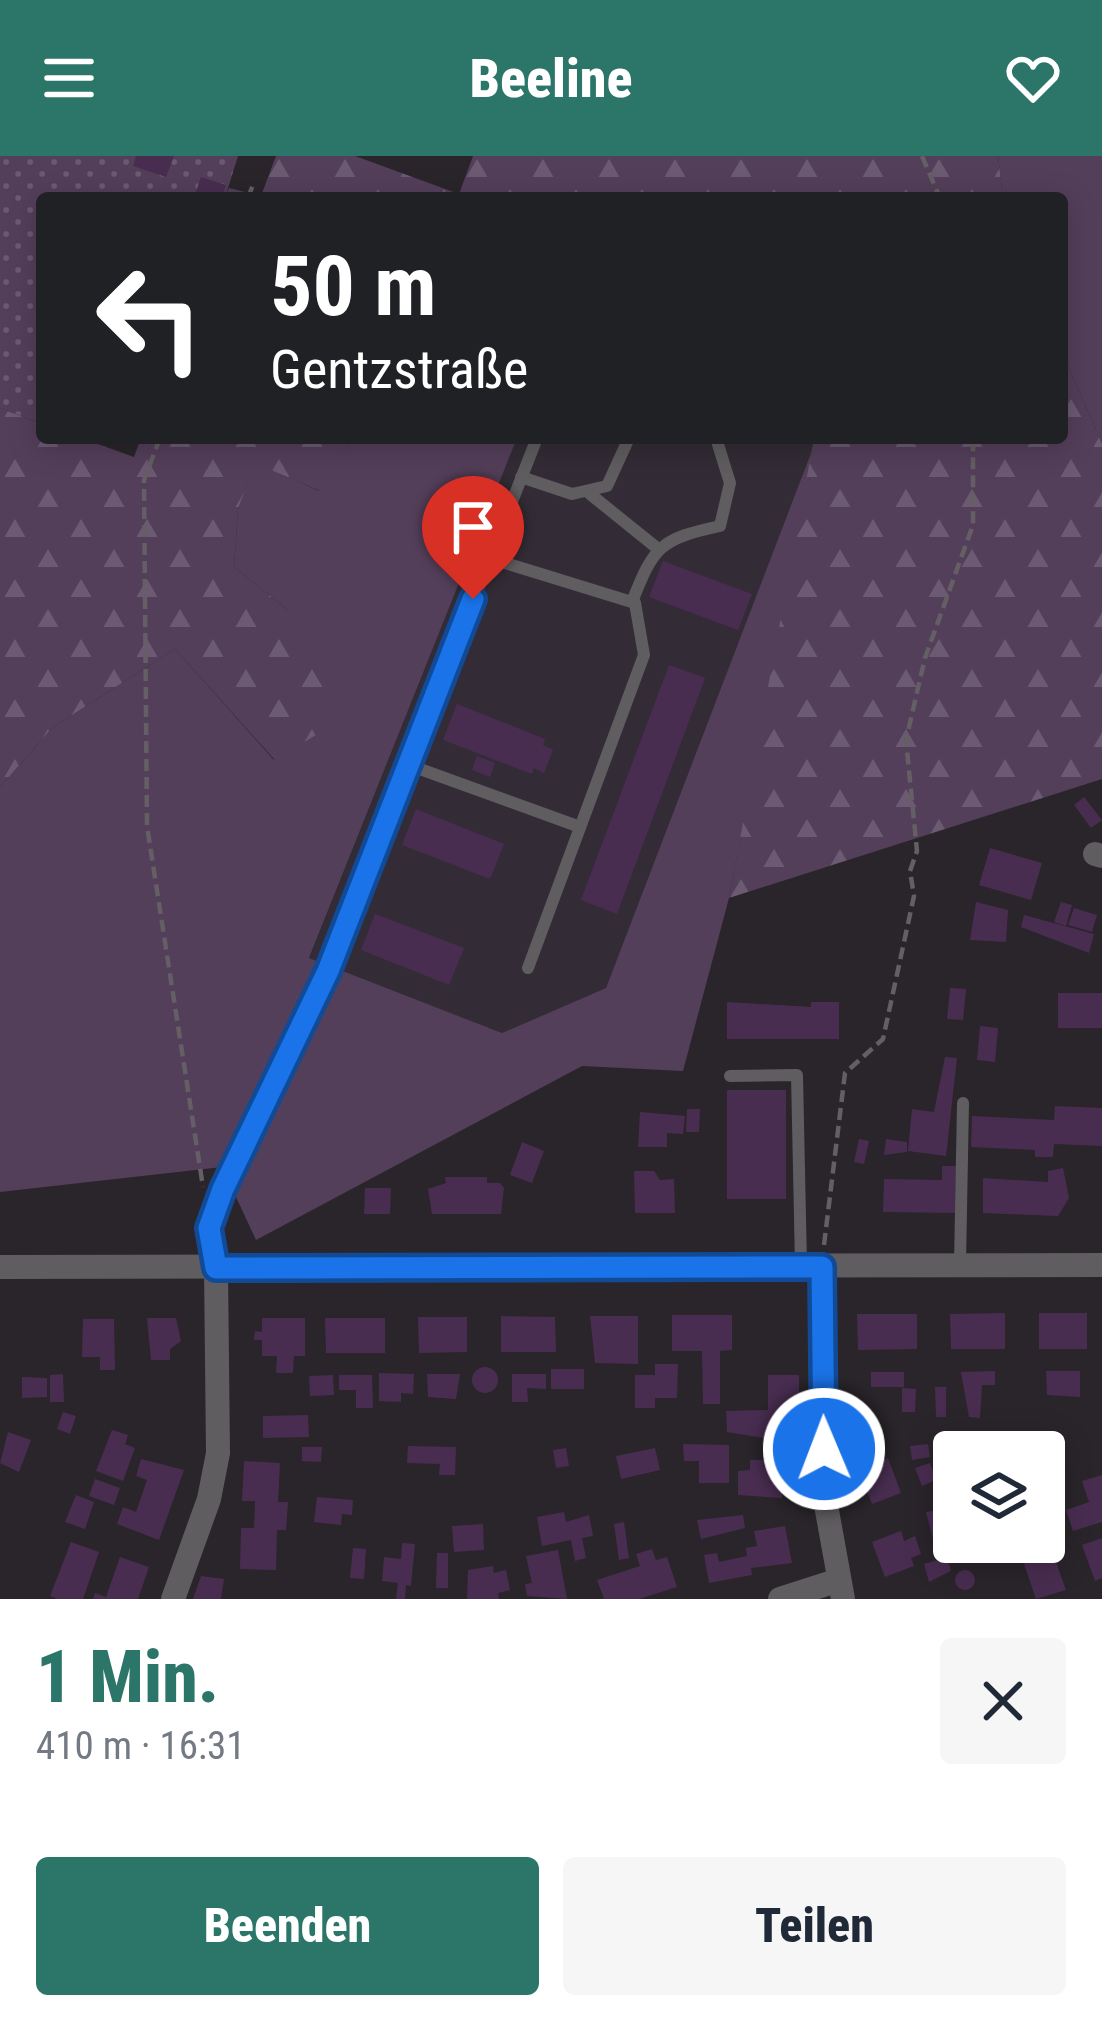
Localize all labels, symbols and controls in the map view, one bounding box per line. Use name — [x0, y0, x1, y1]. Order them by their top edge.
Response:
icon: menu — [36, 45, 102, 111]
icon: heart — [1000, 45, 1066, 111]
text: Beeline — [470, 47, 632, 110]
text: 50 m — [270, 237, 437, 336]
icon: left — [72, 240, 228, 396]
text: Gentzstraße — [270, 338, 528, 401]
pin — [422, 476, 524, 599]
icon: arrive — [440, 494, 506, 560]
position arrow — [761, 1386, 887, 1512]
map controls — [933, 1431, 1065, 1563]
button: layers — [933, 1431, 1065, 1563]
text: 1 Min. — [36, 1635, 219, 1720]
button: close — [940, 1638, 1066, 1764]
text: 410 m · 16:31 — [36, 1723, 246, 1769]
button: Beenden — [36, 1857, 539, 1995]
button: Teilen — [563, 1857, 1066, 1995]

